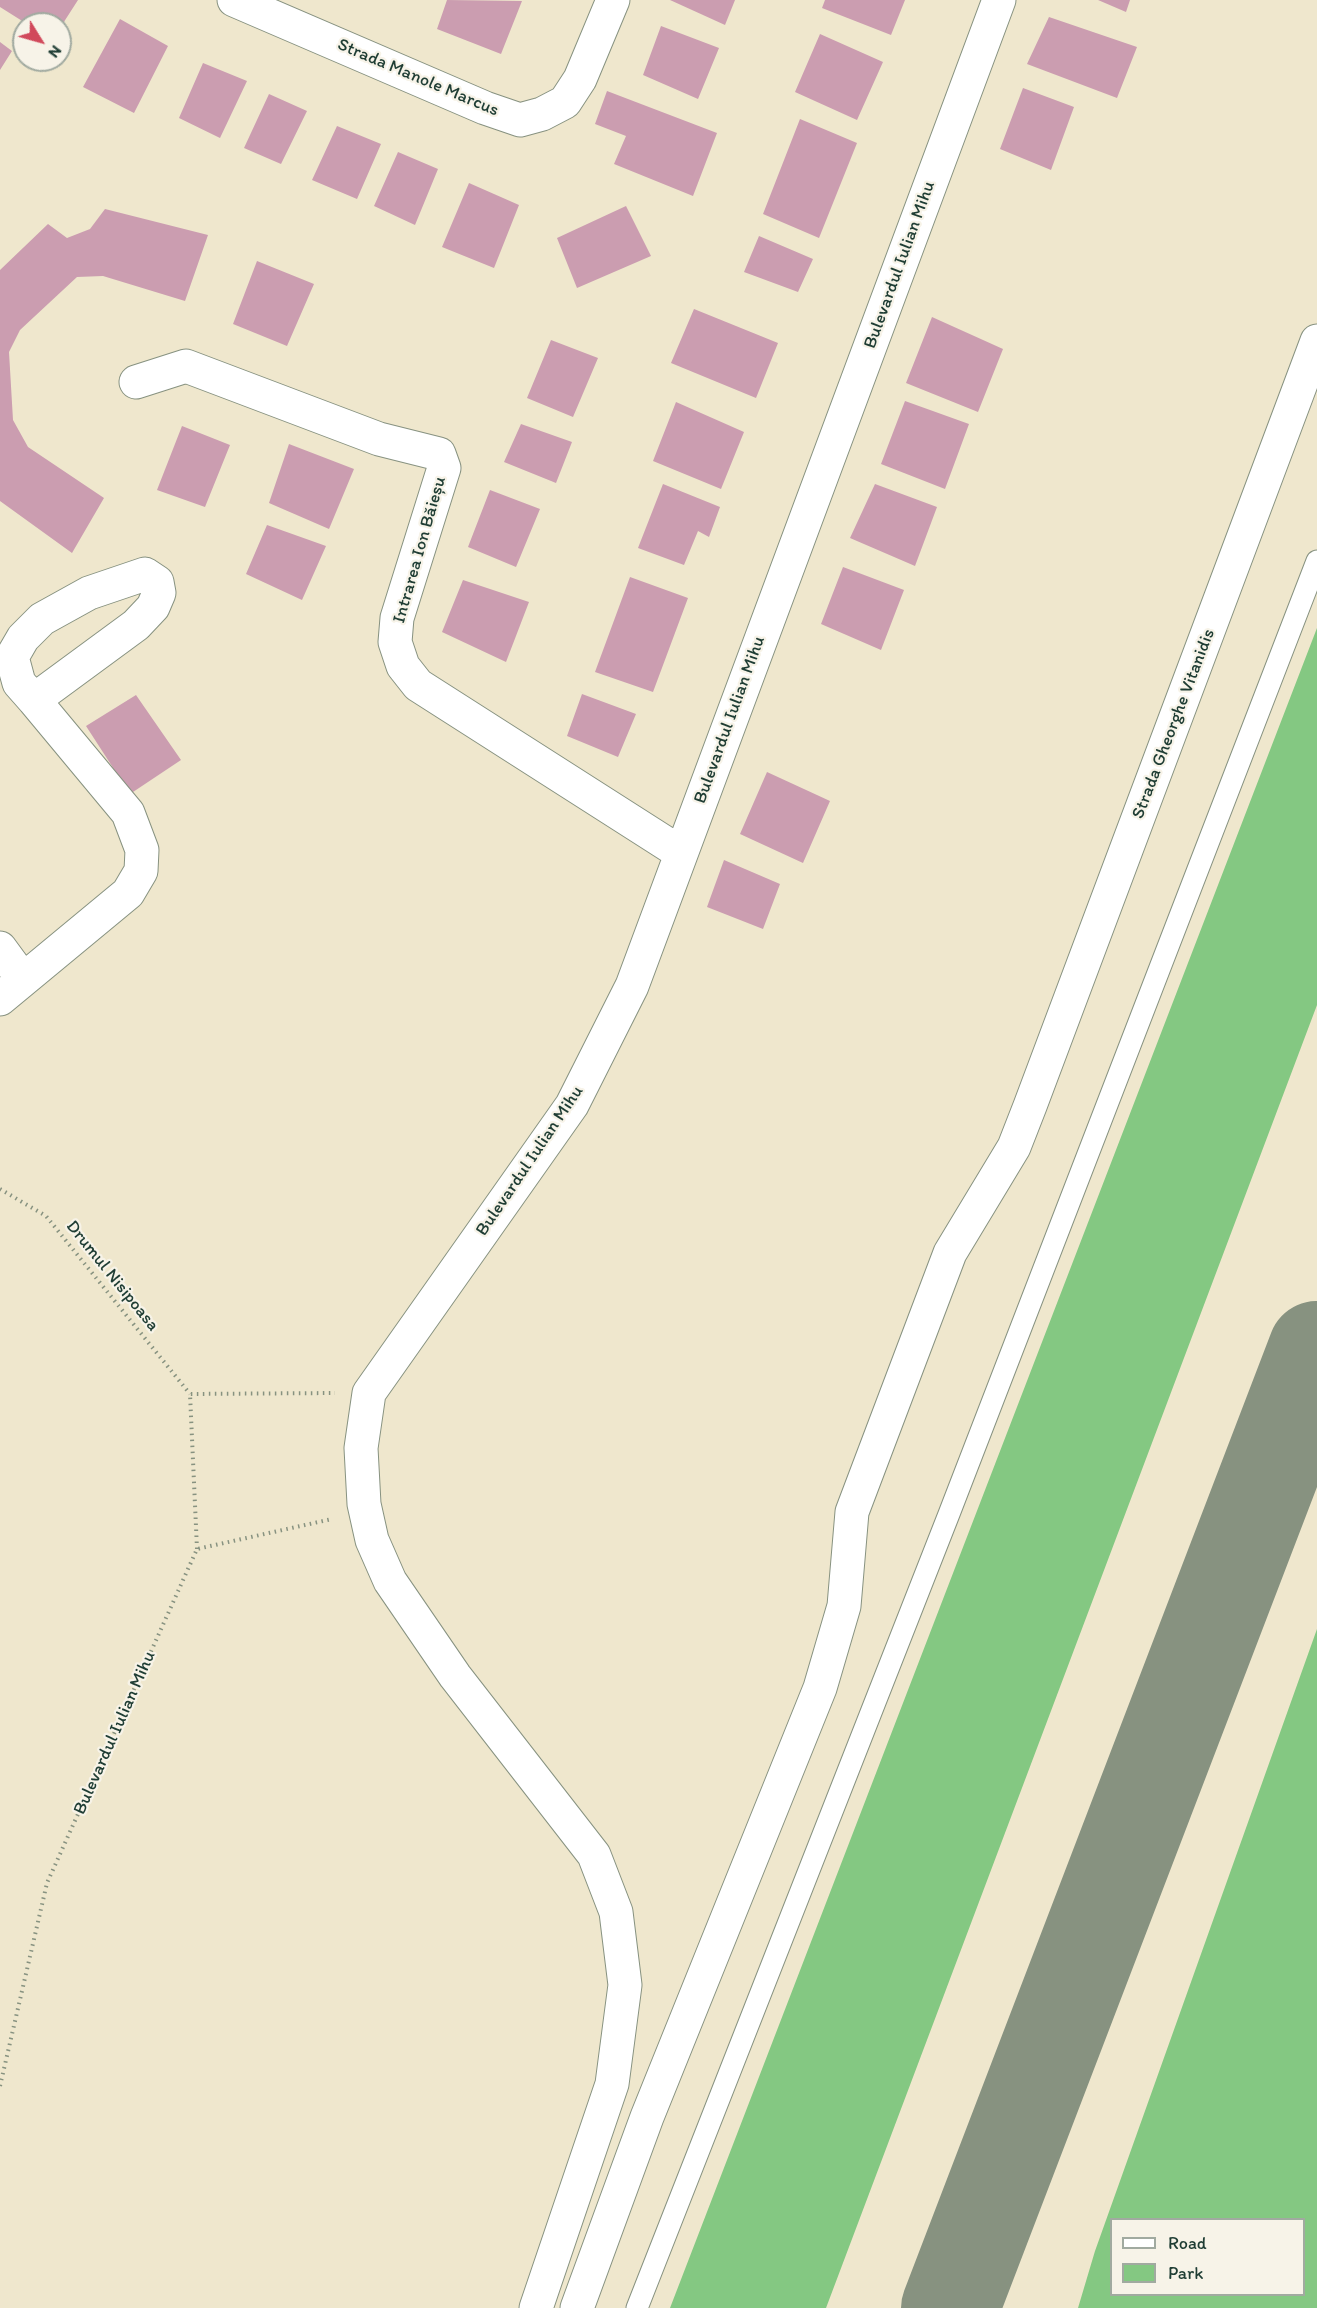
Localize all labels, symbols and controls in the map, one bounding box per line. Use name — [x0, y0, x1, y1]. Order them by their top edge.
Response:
north arrow — [12, 12, 72, 72]
street label: Strada Manole Marcus — [334, 34, 502, 122]
text: N — [44, 42, 66, 62]
street label: Bulevardul Iulian Mihu — [860, 178, 940, 352]
street label: Intrarea Ion Băieșu — [389, 474, 451, 626]
street label: Strada Gheorghe Vitanidis — [1128, 626, 1220, 822]
street label: Bulevardul Iulian Mihu — [690, 633, 770, 807]
street label: Bulevardul Iulian Mihu — [472, 1082, 588, 1240]
street label: Drumul Nisipoasa — [61, 1216, 163, 1336]
street label: Bulevardul Iulian Mihu — [69, 1648, 161, 1818]
legend — [1110, 2218, 1305, 2296]
text: Road — [1168, 2232, 1207, 2254]
text: Park — [1168, 2262, 1203, 2284]

